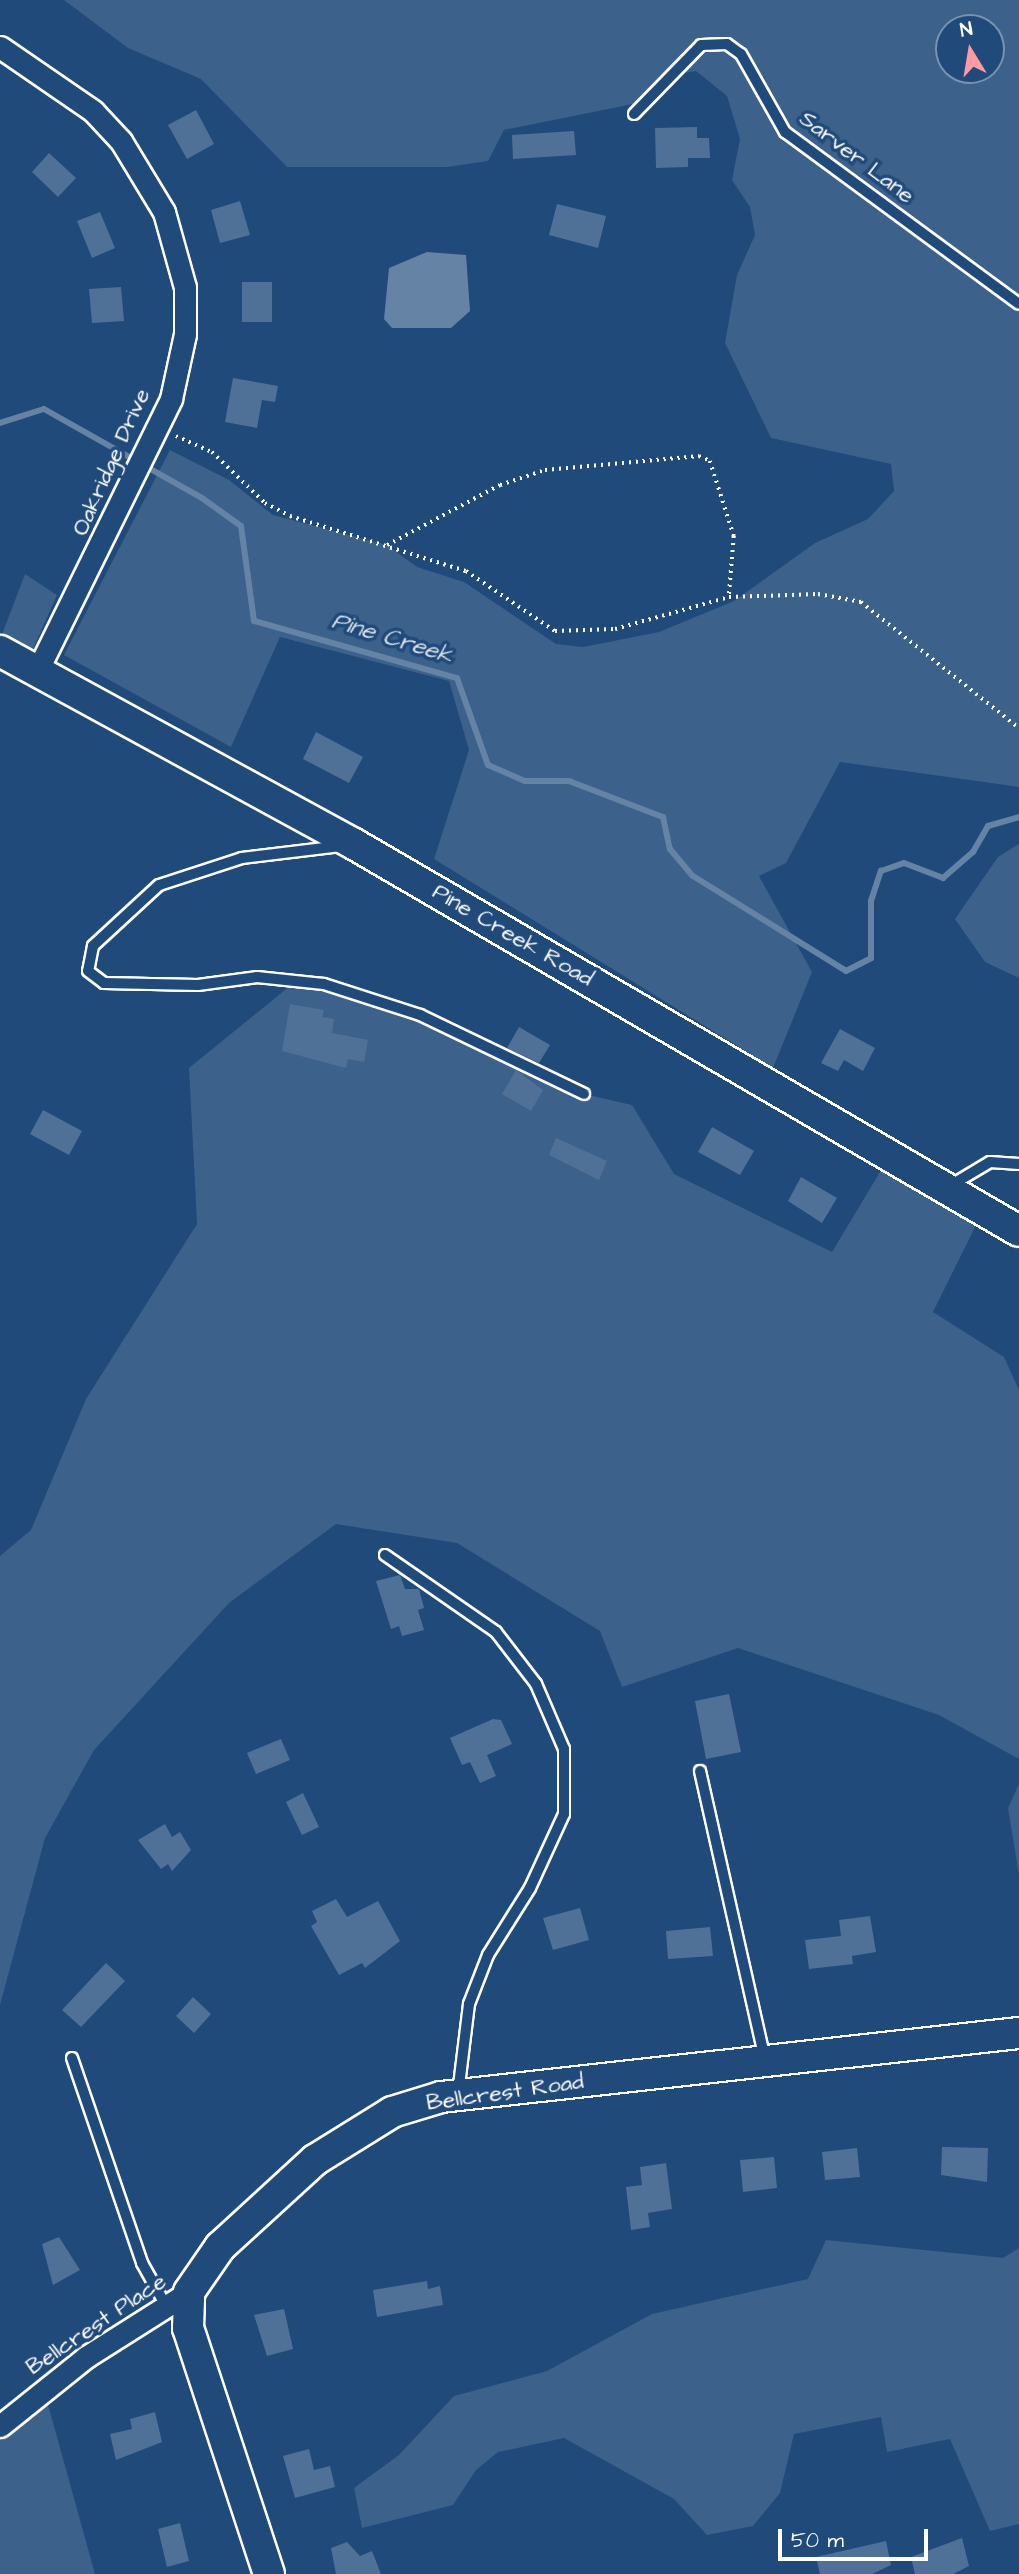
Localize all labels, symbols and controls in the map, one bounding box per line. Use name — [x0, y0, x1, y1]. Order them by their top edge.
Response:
north arrow — [935, 14, 1005, 84]
text: N — [958, 15, 975, 44]
street label: Sarver Lane — [794, 105, 920, 209]
street label: Oakridge Drive — [66, 384, 156, 540]
water label: Pine Creek — [328, 607, 456, 671]
street label: Pine Creek Road — [428, 878, 598, 992]
street label: Bellcrest Road — [425, 2067, 585, 2117]
street label: Bellcrest Place — [21, 2267, 171, 2381]
scale bar — [781, 2514, 932, 2558]
text: 50 m — [791, 2526, 844, 2555]

